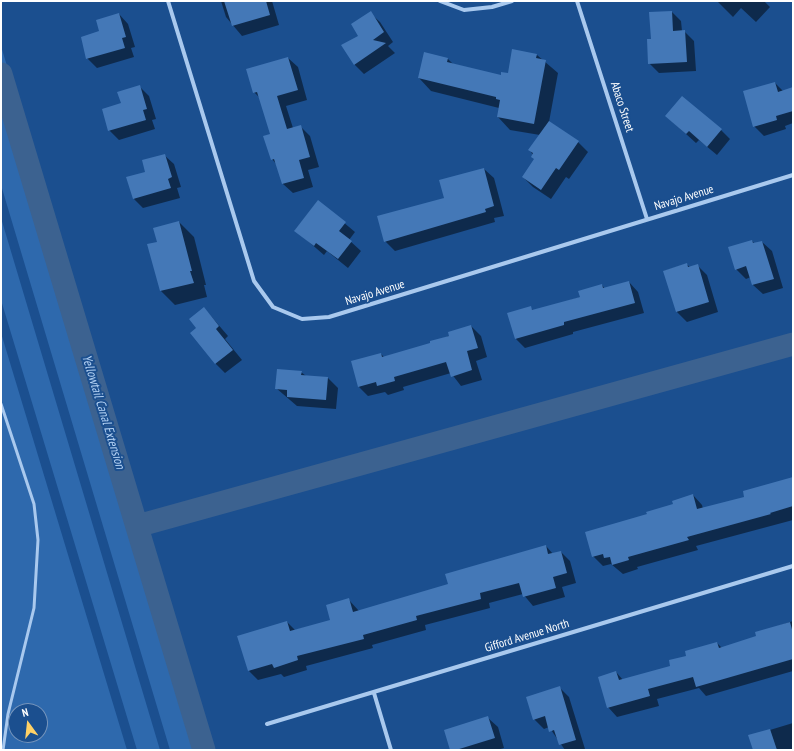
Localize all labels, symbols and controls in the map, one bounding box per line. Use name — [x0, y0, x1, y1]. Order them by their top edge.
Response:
street label: Abaco Street — [607, 80, 637, 134]
street label: Navajo Avenue — [653, 182, 715, 214]
street label: Navajo Avenue — [344, 277, 406, 309]
water label: Yellowtail Canal Extension — [78, 353, 128, 471]
street label: Gifford Avenue North — [483, 616, 571, 656]
north arrow — [8, 703, 48, 743]
text: N — [20, 705, 30, 720]

